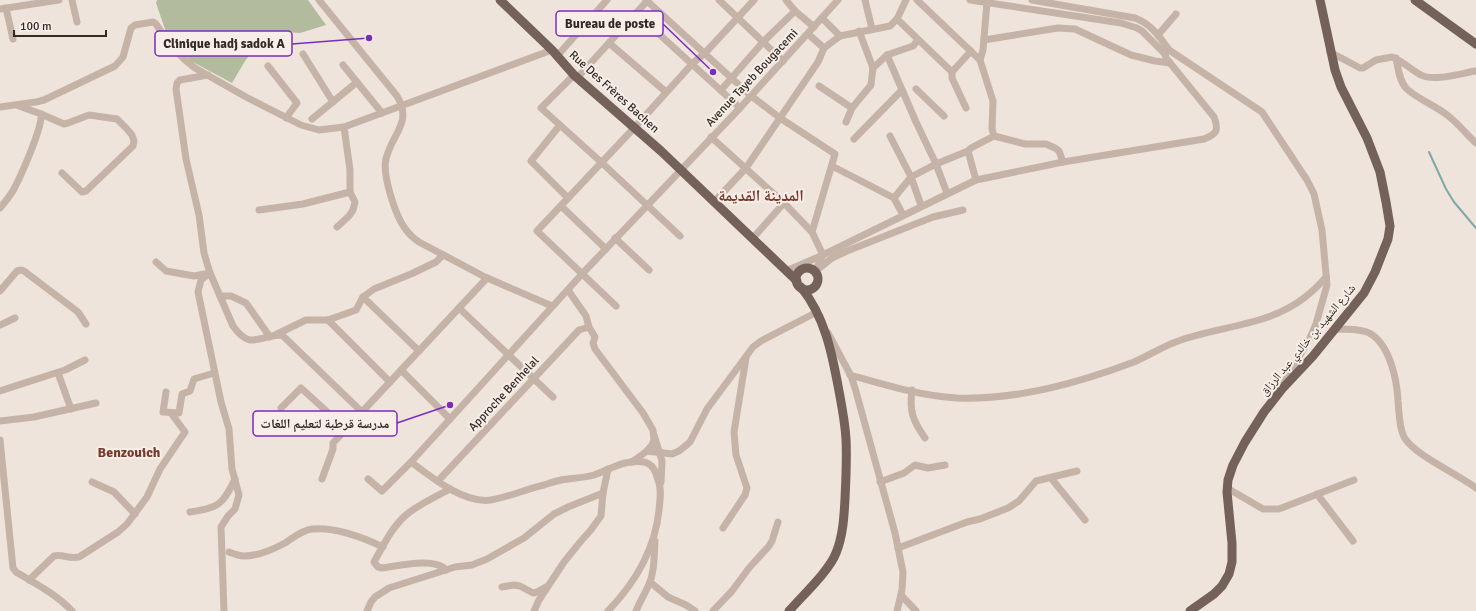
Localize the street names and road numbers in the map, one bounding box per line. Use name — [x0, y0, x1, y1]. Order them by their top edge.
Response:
street label: Avenue Tayeb Bougacemi — [703, 26, 801, 130]
street label: Rue Des Frères Bachen — [566, 48, 662, 136]
street label: شارع الشهيد بن خالدي عبد الرزاق — [1257, 281, 1361, 400]
street label: Approche Benhelal — [465, 353, 543, 435]

